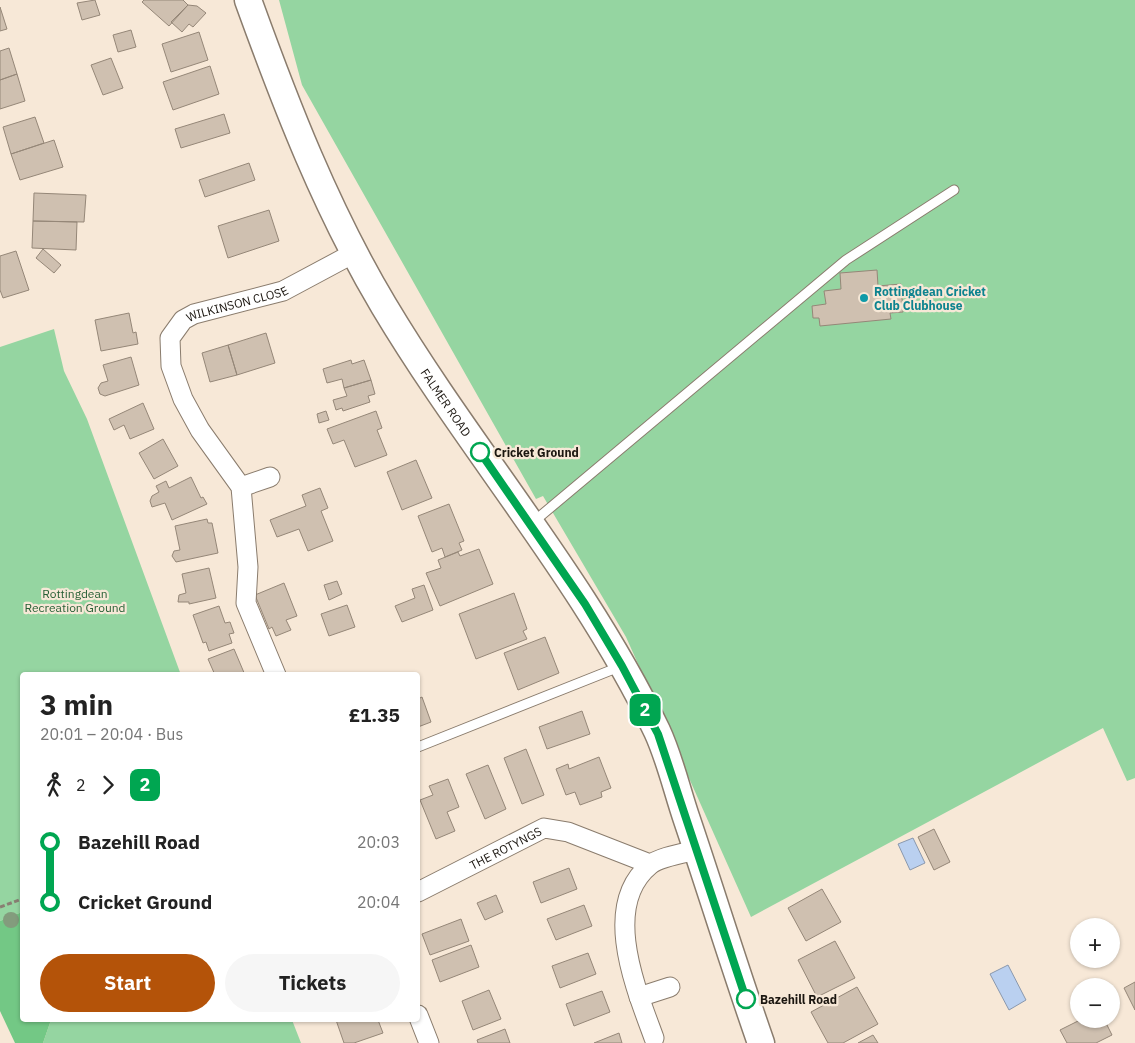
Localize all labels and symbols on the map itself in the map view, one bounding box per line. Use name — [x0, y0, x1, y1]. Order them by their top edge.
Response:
street label: WILKINSON CLOSE — [183, 282, 291, 325]
place label: Rottingdean Cricket Club Clubhouse — [874, 284, 986, 313]
marker: Rottingdean Cricket Club Clubhouse — [858, 292, 870, 304]
street label: FALMER ROAD — [418, 365, 475, 439]
marker: Cricket Ground — [470, 442, 490, 462]
place label: Cricket Ground — [494, 445, 579, 460]
park label: Rottingdean Recreation Ground — [24, 586, 126, 615]
line badge: 2 — [629, 694, 661, 726]
street label: THE ROTYNGS — [467, 823, 544, 872]
marker: Bazehill Road — [736, 989, 756, 1009]
place label: Bazehill Road — [760, 992, 837, 1007]

